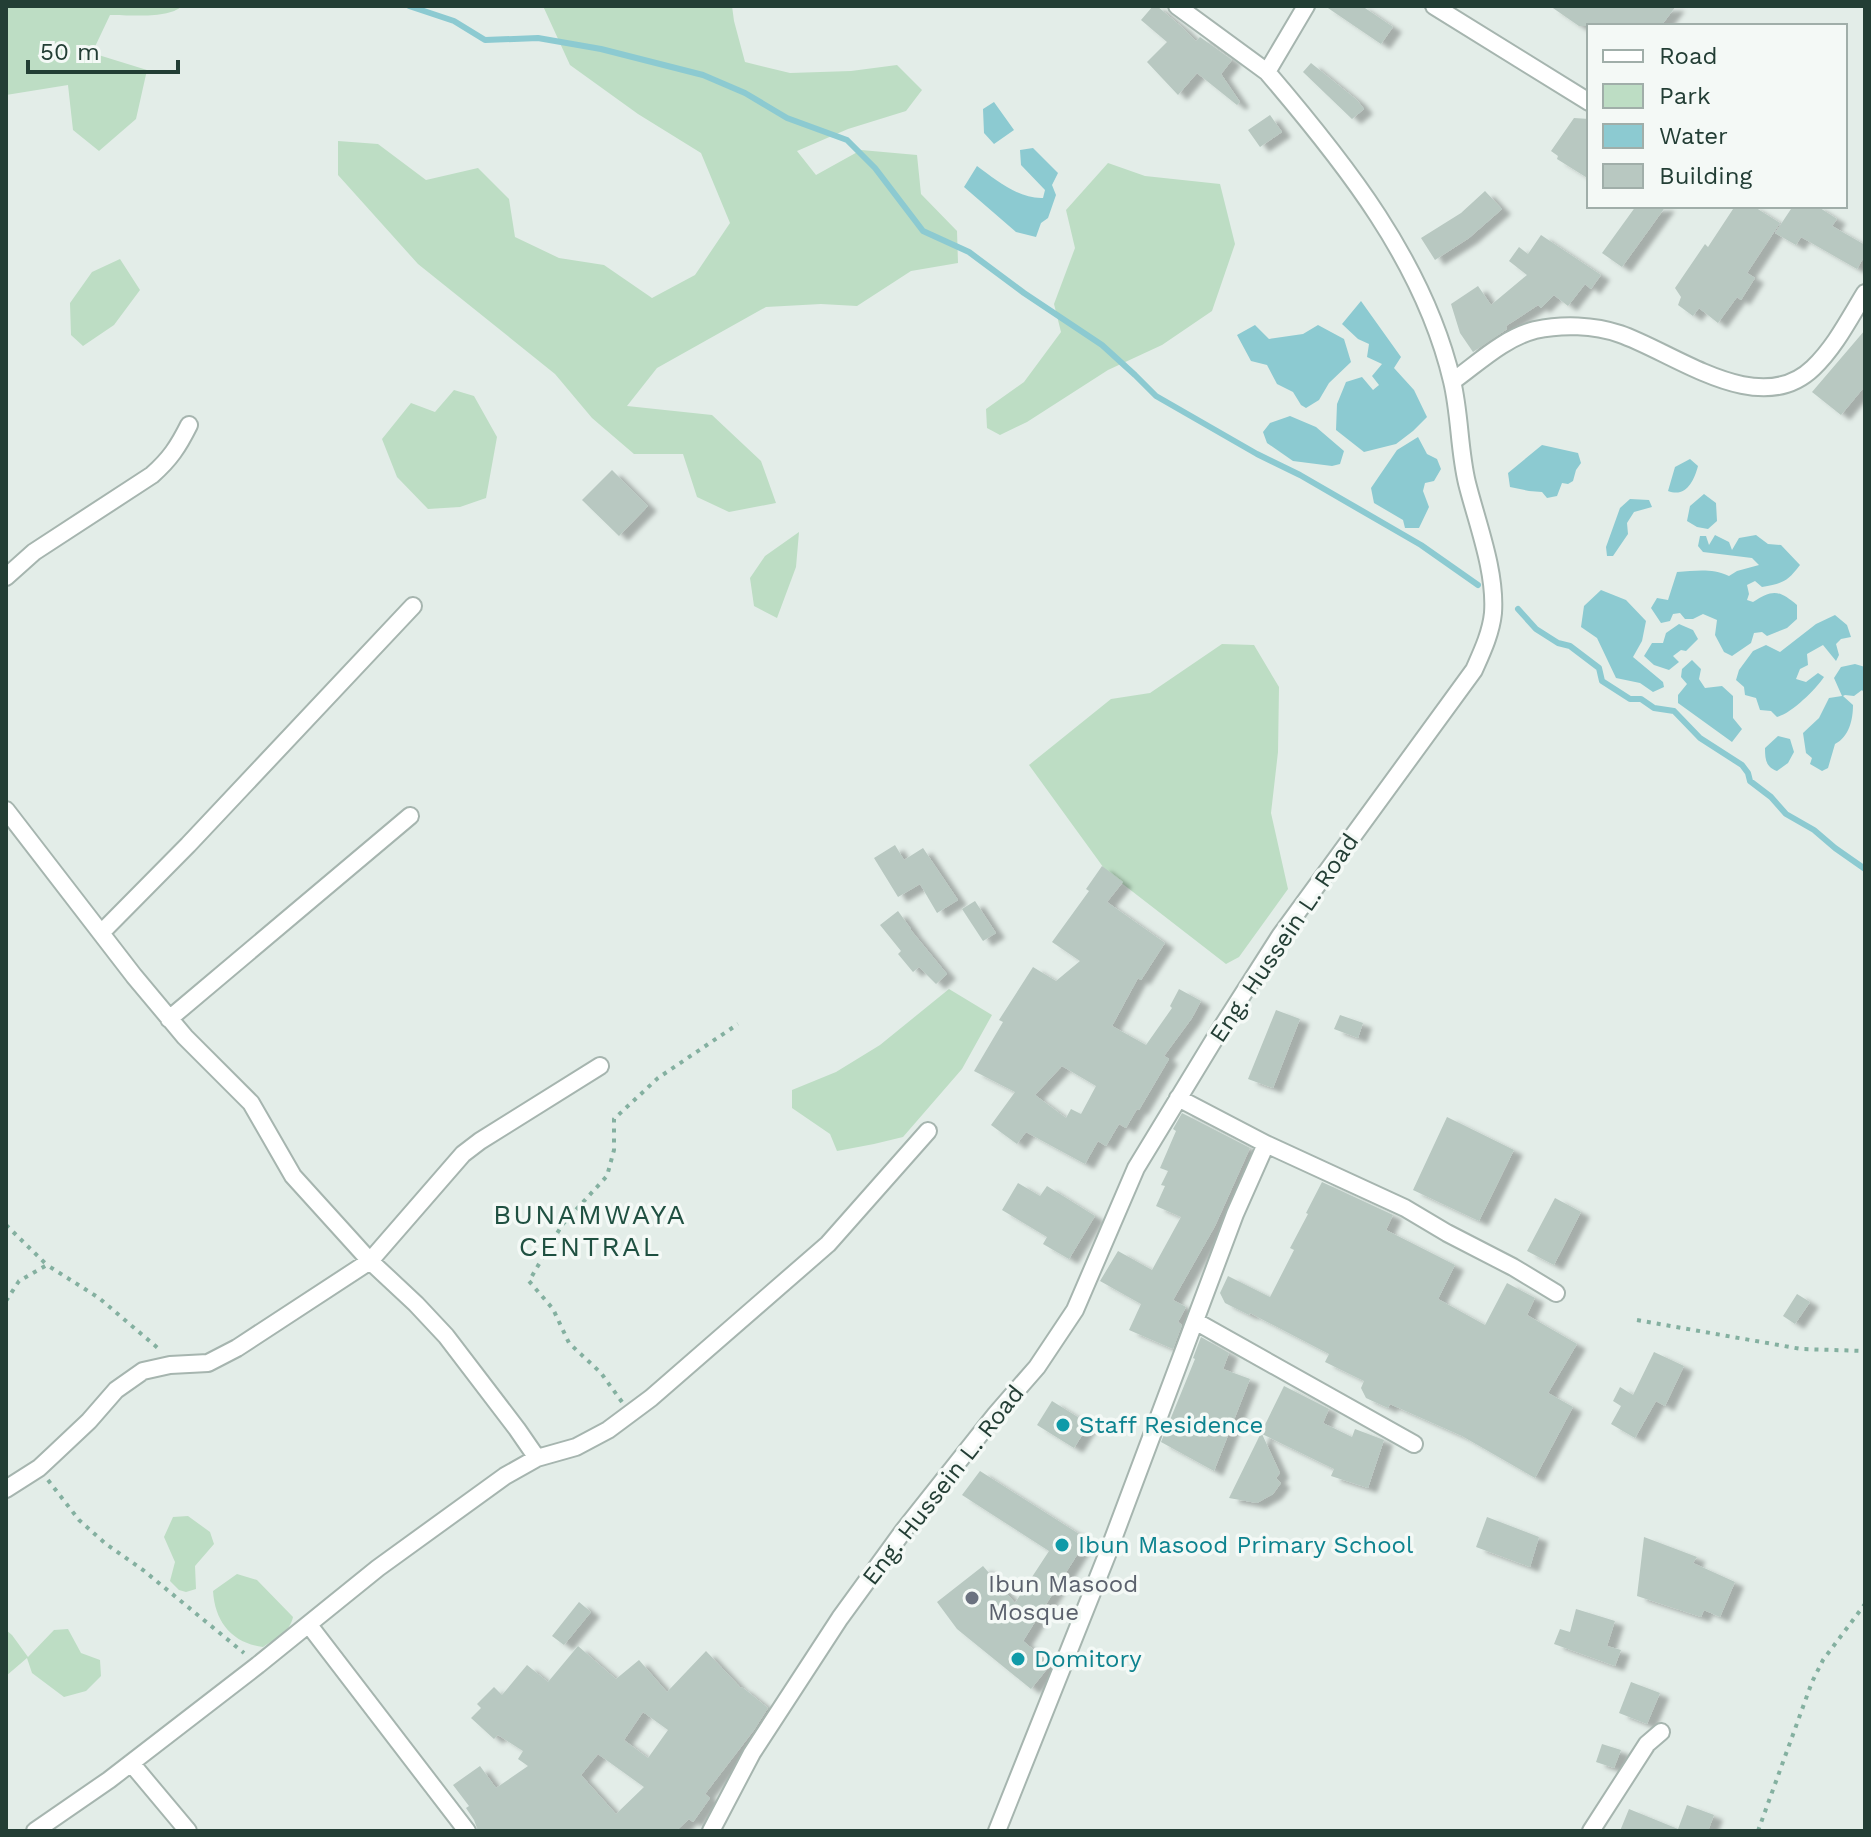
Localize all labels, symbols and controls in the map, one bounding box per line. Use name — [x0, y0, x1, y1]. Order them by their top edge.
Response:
scale bar — [28, 24, 178, 74]
legend — [1587, 24, 1847, 208]
text: 50 m — [40, 38, 100, 66]
text: Road — [1659, 42, 1718, 70]
text: Park — [1659, 82, 1711, 110]
text: Water — [1659, 122, 1728, 150]
text: Building — [1659, 162, 1752, 190]
street label: Eng. Hussein L. Road — [1204, 828, 1364, 1048]
district label: BUNAMWAYA CENTRAL — [493, 1198, 687, 1263]
street label: Eng. Hussein L. Road — [856, 1380, 1030, 1590]
place label: Staff Residence — [1079, 1411, 1263, 1439]
marker: Staff Residence — [1054, 1416, 1072, 1434]
place label: Ibun Masood Primary School — [1078, 1531, 1414, 1559]
marker: Ibun Masood Primary School — [1053, 1536, 1071, 1554]
place label: Ibun Masood Mosque — [988, 1570, 1138, 1626]
marker: Ibun Masood Mosque — [963, 1589, 981, 1607]
place label: Domitory — [1034, 1645, 1142, 1673]
marker: Domitory — [1009, 1650, 1027, 1668]

